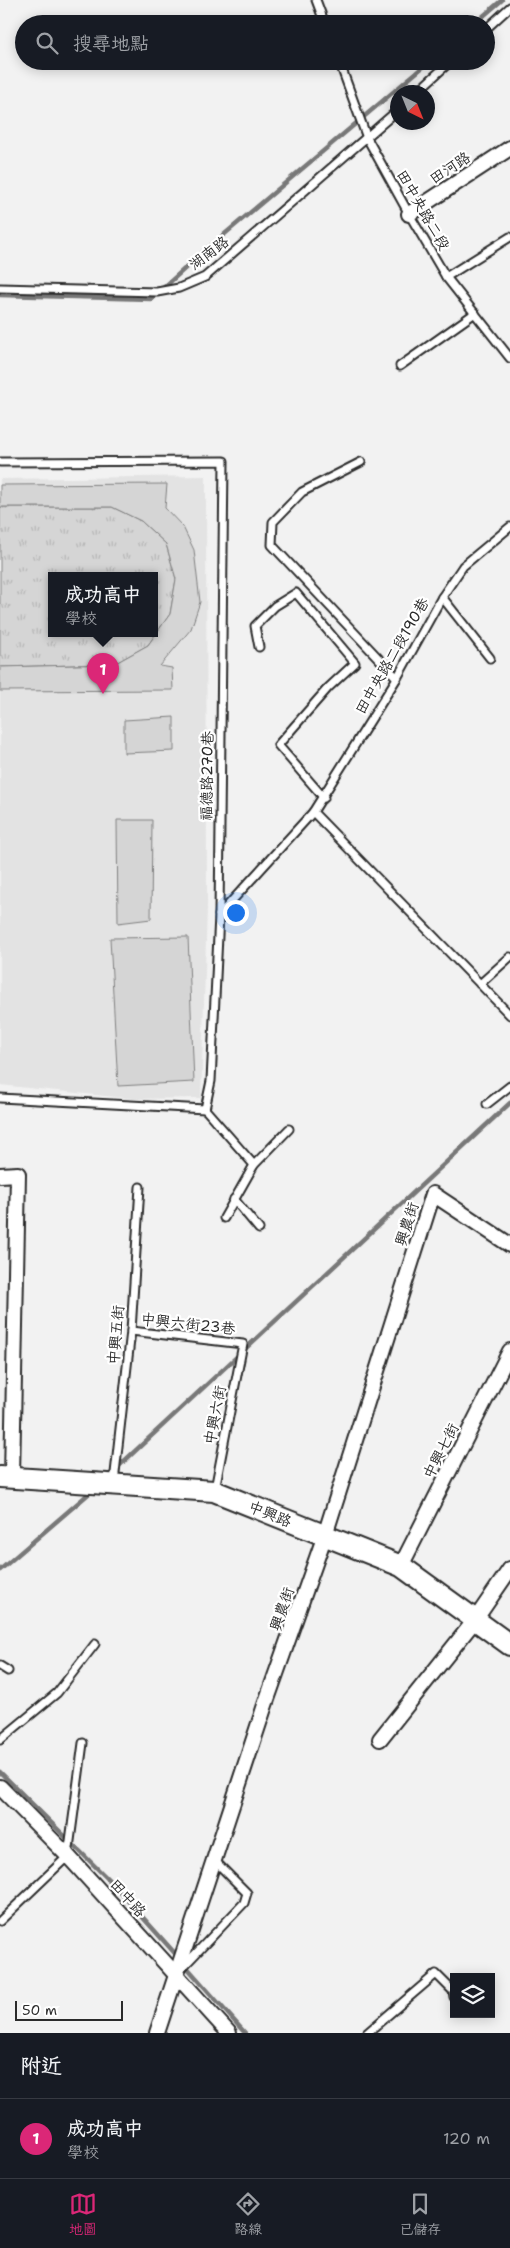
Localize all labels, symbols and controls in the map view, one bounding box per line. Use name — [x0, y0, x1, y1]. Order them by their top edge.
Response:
search box — [15, 15, 495, 70]
icon: search — [33, 29, 61, 57]
text: 搜尋地點 — [73, 31, 149, 56]
north arrow — [390, 85, 435, 130]
street label: 田河路 — [426, 147, 474, 189]
street label: 田中央路二段 — [392, 166, 454, 254]
street label: 湖南路 — [185, 231, 233, 275]
popup — [48, 572, 158, 637]
text: 成功高中 — [65, 582, 141, 607]
street label: 田中央路二段190巷 — [350, 594, 434, 718]
text: 學校 — [65, 608, 97, 629]
pin: 1 — [87, 653, 119, 694]
street label: 福德路270巷 — [196, 731, 218, 821]
your location — [223, 900, 249, 926]
street label: 興農街 — [391, 1200, 423, 1248]
street label: 中興五街 — [103, 1304, 129, 1366]
street label: 中興六街23巷 — [140, 1309, 236, 1339]
street label: 中興六街 — [199, 1384, 231, 1446]
street label: 中興七街 — [418, 1420, 464, 1482]
street label: 中興路 — [245, 1496, 295, 1532]
street label: 興農街 — [265, 1584, 299, 1634]
street label: 田中路 — [106, 1875, 150, 1921]
map controls — [450, 1973, 495, 2018]
button: layers — [450, 1973, 495, 2018]
scale bar — [15, 1998, 122, 2021]
text: 50 m — [22, 2001, 57, 2019]
text: 附近 — [20, 2052, 62, 2080]
text: 成功高中 — [67, 2116, 143, 2141]
text: 1 — [32, 2128, 40, 2149]
text: 120 m — [443, 2128, 490, 2149]
text: 學校 — [67, 2142, 99, 2163]
tab: 地圖 — [69, 2190, 97, 2238]
tab: 路線 — [234, 2190, 262, 2238]
tab: 已儲存 — [399, 2190, 441, 2238]

